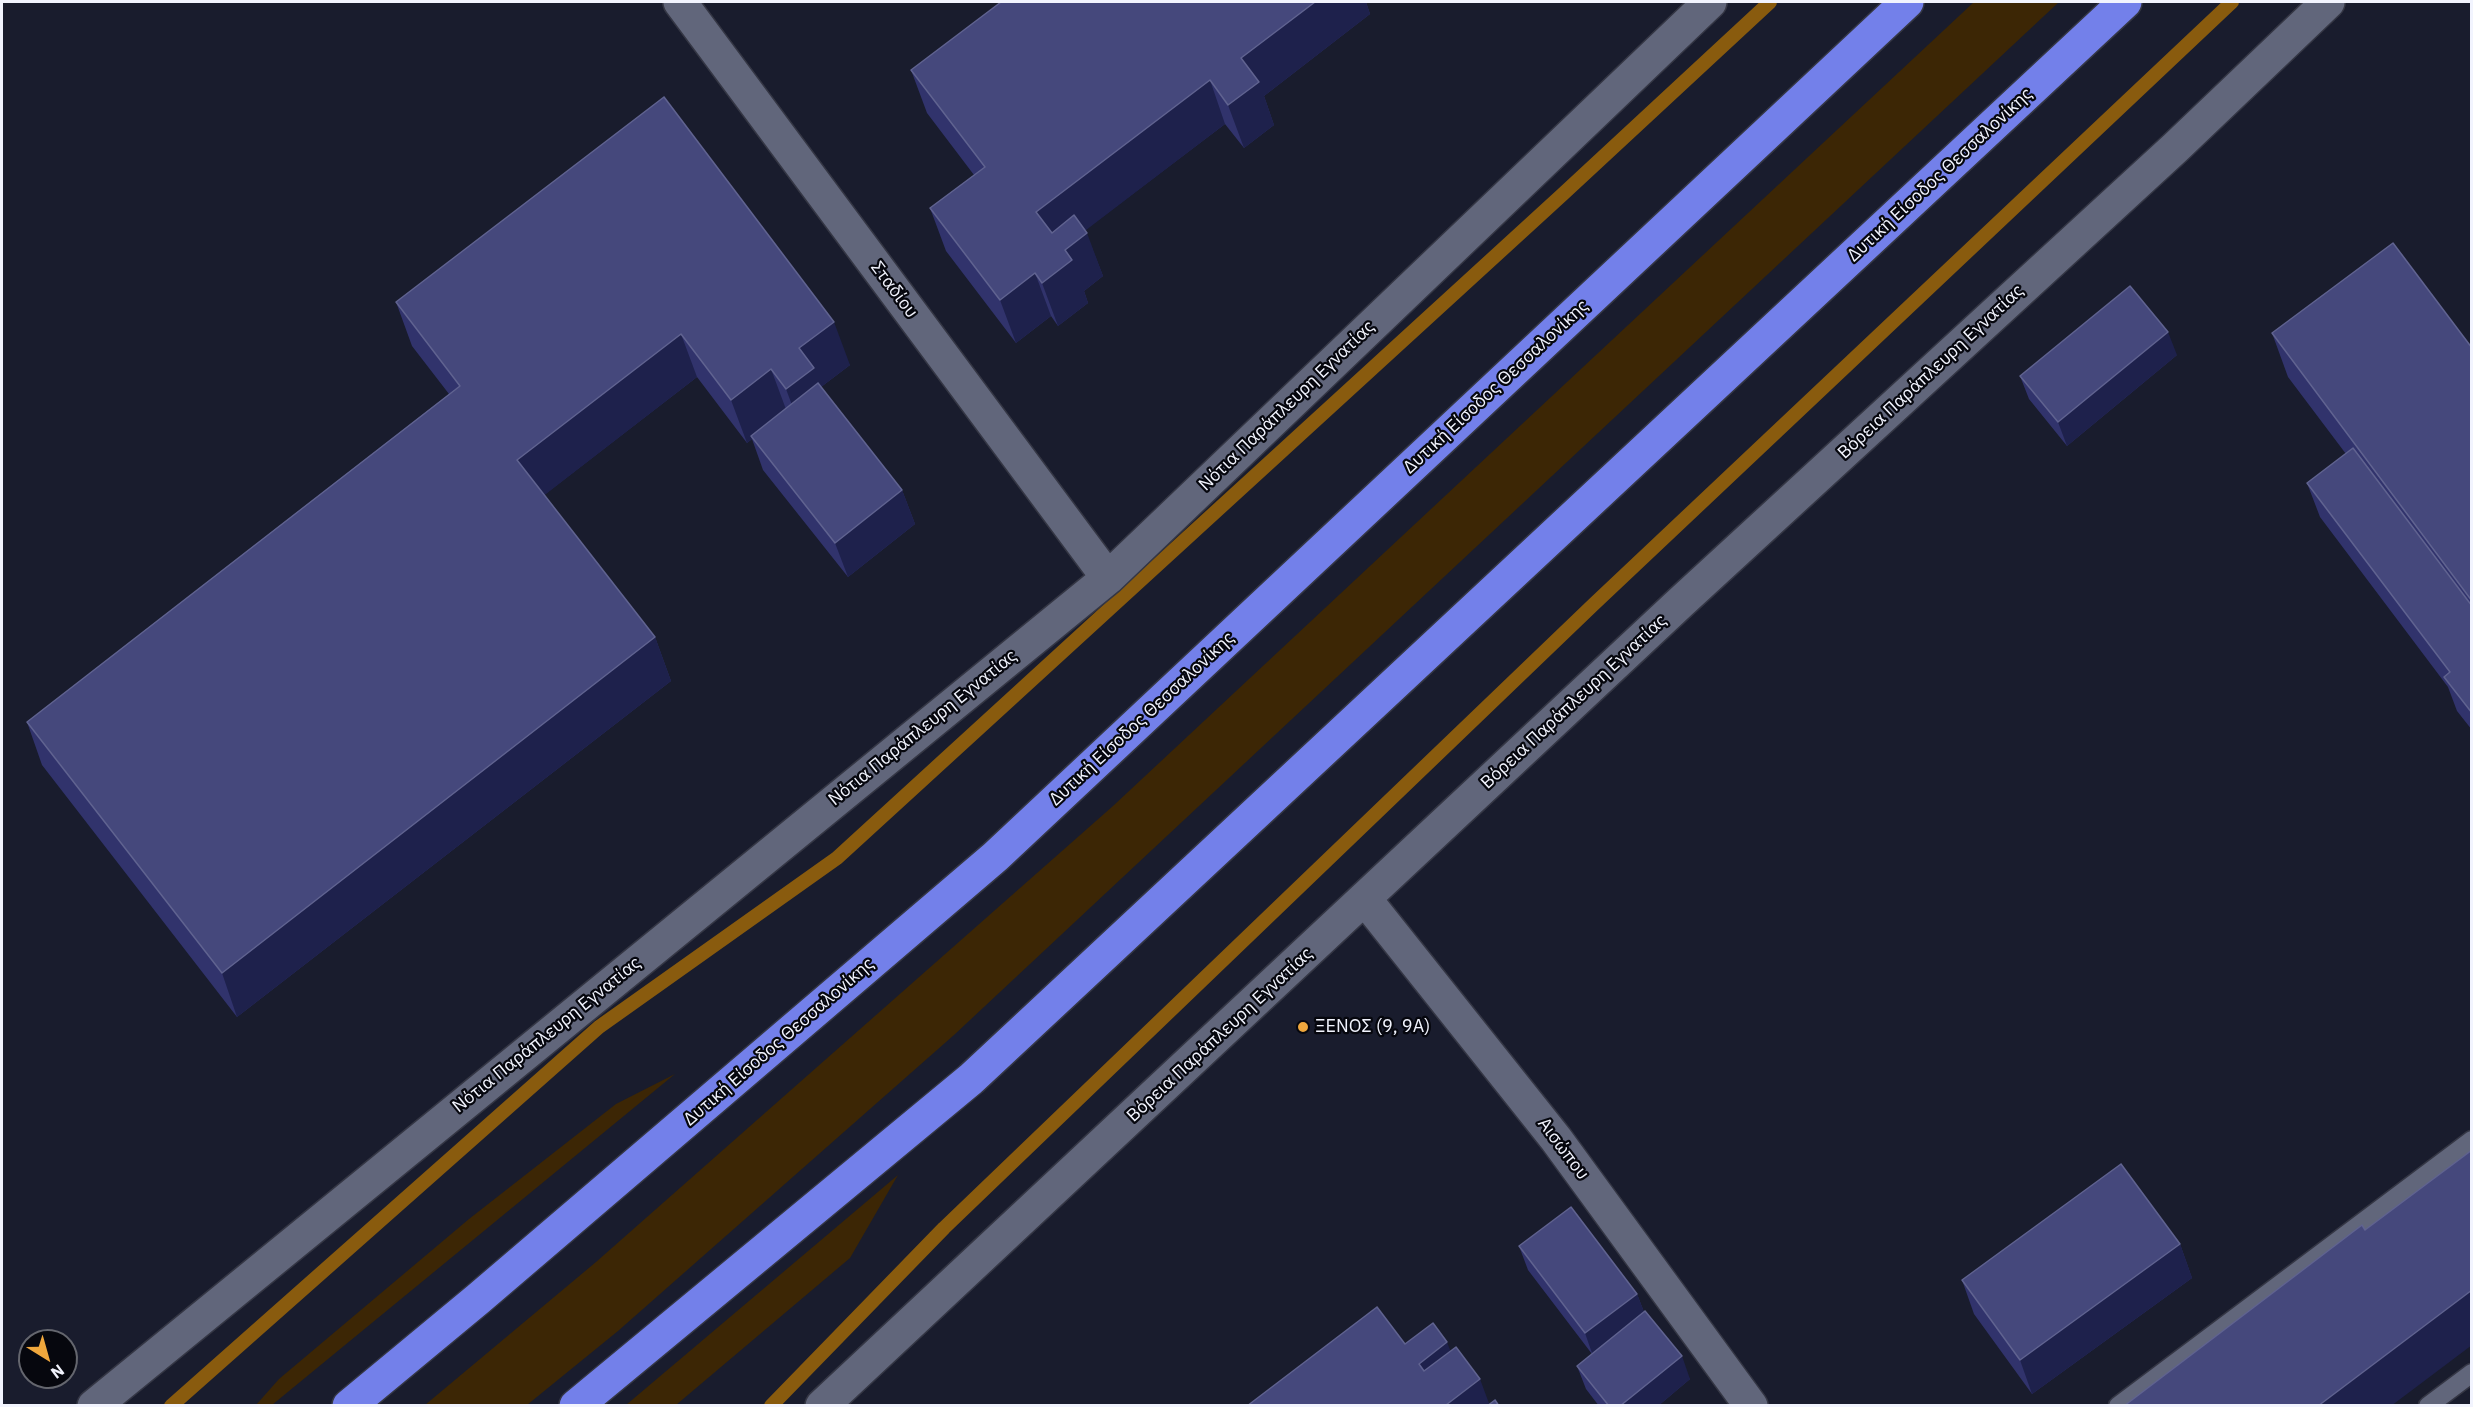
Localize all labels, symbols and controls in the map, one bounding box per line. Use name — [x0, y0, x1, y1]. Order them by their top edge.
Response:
street label: Δυτική Είσοδος Θεσσαλονίκης — [1843, 83, 2037, 267]
street label: Σταδίου — [866, 258, 922, 322]
street label: Βόρεια Παράπλευρη Εγνατίας — [1834, 280, 2028, 464]
street label: Δυτική Είσοδος Θεσσαλονίκης — [1399, 295, 1593, 479]
street label: Νότια Παράπλευρη Εγνατίας — [1195, 316, 1379, 496]
street label: Βόρεια Παράπλευρη Εγνατίας — [1477, 610, 1671, 794]
street label: Δυτική Είσοδος Θεσσαλονίκης — [1045, 627, 1239, 811]
street label: Νότια Παράπλευρη Εγνατίας — [824, 645, 1022, 811]
street label: Βόρεια Παράπλευρη Εγνατίας — [1123, 943, 1317, 1127]
street label: Νότια Παράπλευρη Εγνατίας — [448, 952, 646, 1118]
street label: Δυτική Είσοδος Θεσσαλονίκης — [679, 953, 879, 1131]
place label: ΞΕΝΟΣ (9, 9Α) — [1315, 1016, 1430, 1038]
marker: ΞΕΝΟΣ (9, 9Α) — [1296, 1020, 1310, 1034]
street label: Αισώπου — [1533, 1114, 1593, 1184]
north arrow — [18, 1329, 78, 1389]
text: N — [47, 1360, 68, 1383]

